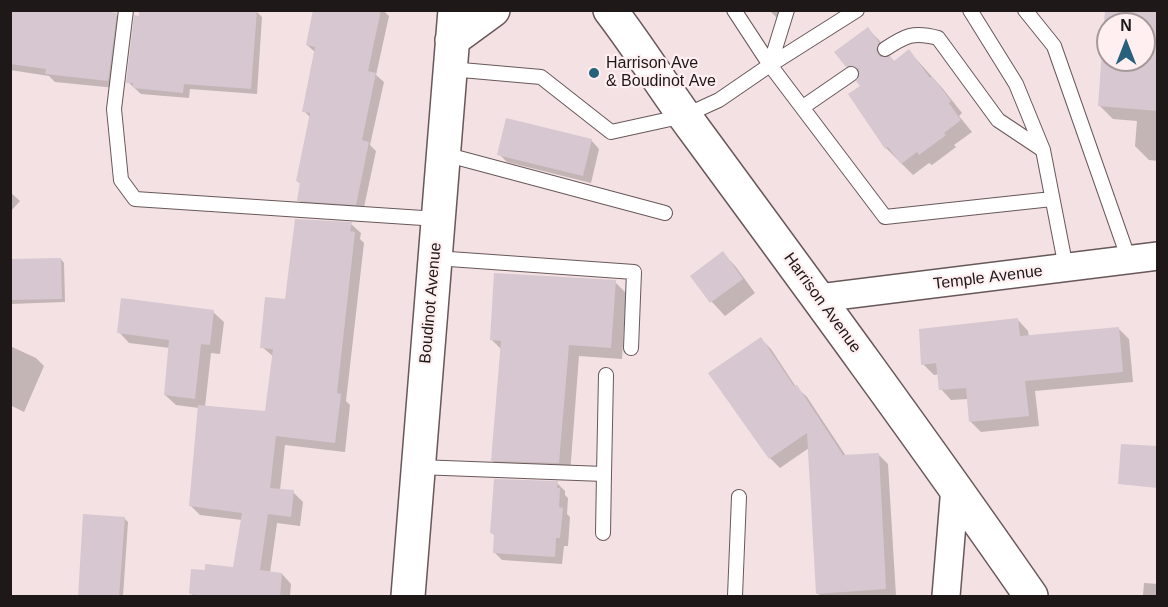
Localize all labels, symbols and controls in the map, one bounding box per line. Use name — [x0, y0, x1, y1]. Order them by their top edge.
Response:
north arrow — [1096, 12, 1156, 72]
text: N — [1120, 17, 1132, 34]
place label: Harrison Ave & Boudinot Ave — [606, 54, 716, 92]
marker: Harrison Ave & Boudinot Ave — [587, 66, 601, 80]
street label: Boudinot Avenue — [416, 242, 446, 364]
street label: Harrison Avenue — [779, 249, 865, 357]
street label: Temple Avenue — [932, 262, 1044, 294]

